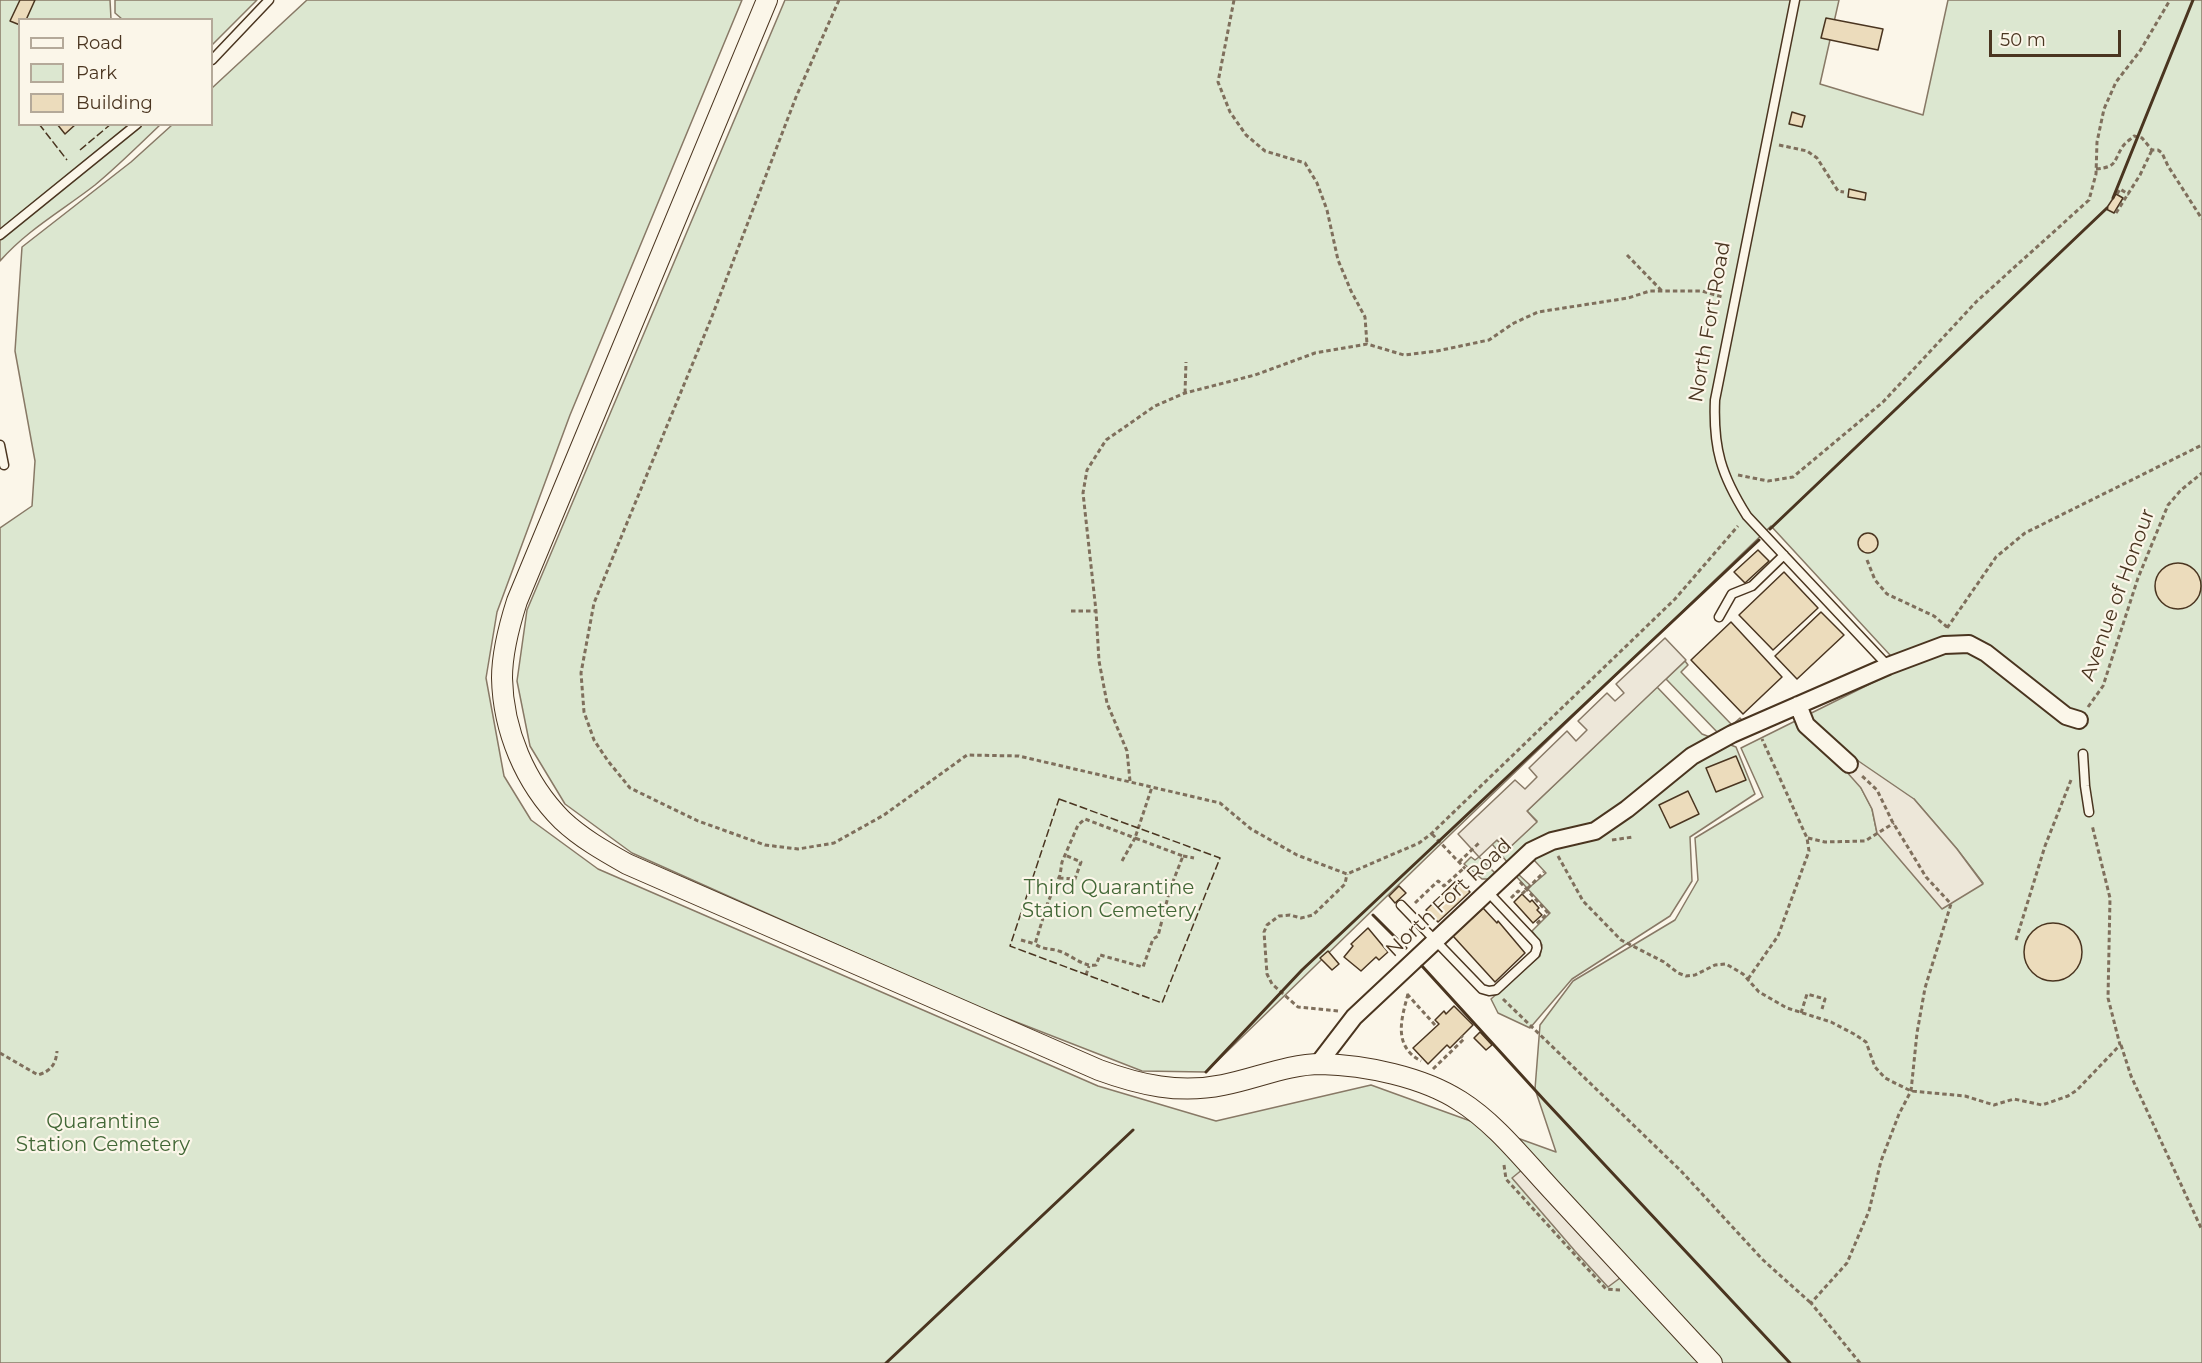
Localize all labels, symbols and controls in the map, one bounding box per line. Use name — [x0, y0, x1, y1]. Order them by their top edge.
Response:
legend — [18, 18, 213, 126]
scale bar — [1992, 18, 2124, 56]
text: 50 m — [2000, 29, 2046, 51]
text: Road — [76, 32, 123, 54]
text: Park — [76, 62, 117, 84]
text: Building — [76, 92, 153, 114]
street label: North Fort Road — [1684, 240, 1736, 404]
street label: Avenue of Honour — [2076, 506, 2160, 684]
street label: North Fort Road — [1381, 834, 1517, 962]
park label: Third Quarantine Station Cemetery — [1022, 876, 1196, 923]
park label: Quarantine Station Cemetery — [16, 1110, 190, 1157]

